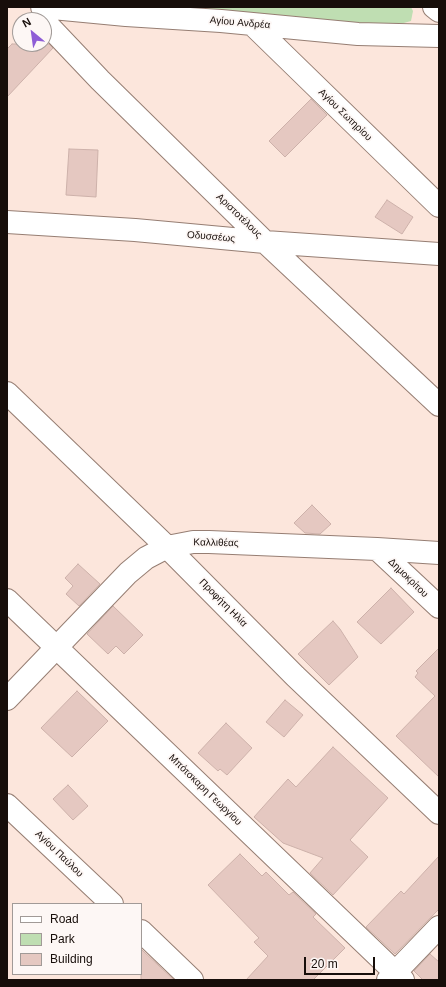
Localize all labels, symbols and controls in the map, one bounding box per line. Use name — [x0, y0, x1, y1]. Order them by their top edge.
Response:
north arrow — [12, 12, 52, 52]
street label: Αγίου Ανδρέα — [209, 14, 271, 32]
text: N — [20, 15, 33, 30]
street label: Αγίου Σωτηρίου — [316, 86, 374, 144]
street label: Αριστοτέλους — [214, 191, 264, 241]
street label: Οδυσσέως — [186, 229, 236, 245]
street label: Καλλιθέας — [193, 537, 239, 549]
street label: Δημοκρίτου — [385, 556, 431, 600]
street label: Προφήτη Ηλία — [196, 576, 250, 630]
street label: Μπότσκαρη Γεωργίου — [166, 752, 244, 828]
street label: Αγίου Παύλου — [33, 828, 85, 880]
legend — [12, 903, 142, 975]
text: Road — [50, 912, 79, 926]
text: Park — [50, 932, 75, 946]
scale bar — [306, 949, 377, 975]
text: Building — [50, 952, 93, 966]
text: 20 m — [311, 957, 338, 971]

